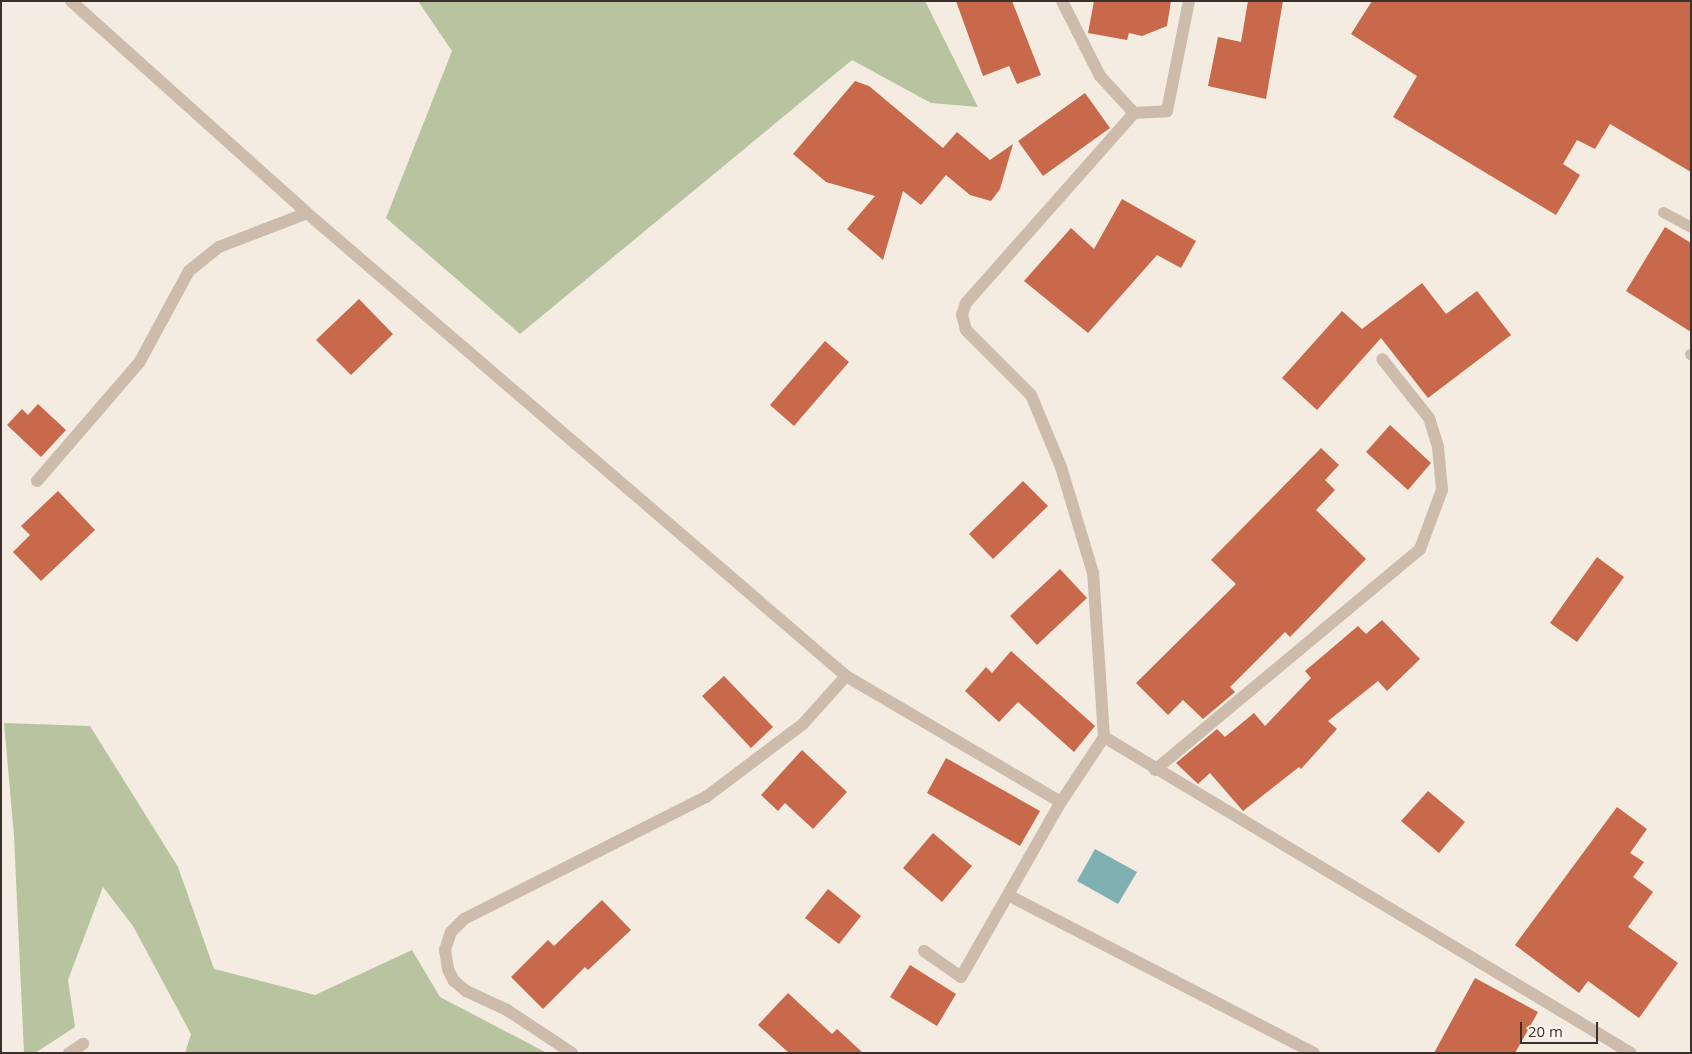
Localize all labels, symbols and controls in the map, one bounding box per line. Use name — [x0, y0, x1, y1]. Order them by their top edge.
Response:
scale bar — [1522, 1012, 1600, 1044]
text: 20 m — [1528, 1021, 1563, 1041]

